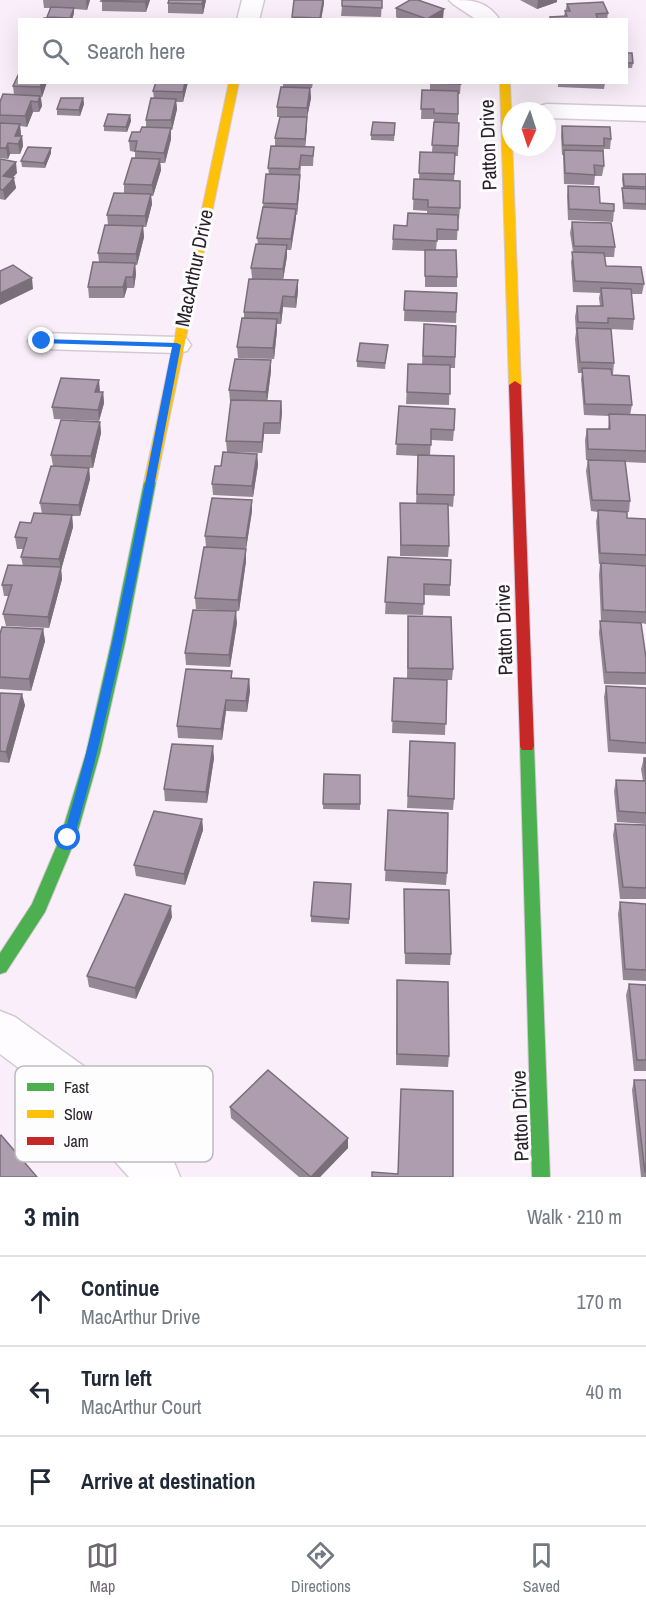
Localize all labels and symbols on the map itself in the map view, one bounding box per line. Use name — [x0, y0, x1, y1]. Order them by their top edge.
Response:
street label: Patton Drive — [472, 99, 503, 191]
north arrow — [502, 102, 556, 156]
street label: MacArthur Drive — [168, 207, 219, 329]
route end — [28, 327, 54, 353]
street label: Patton Drive — [488, 584, 519, 676]
route start — [54, 824, 80, 850]
legend — [15, 1066, 213, 1162]
street label: Patton Drive — [504, 1070, 535, 1162]
text: Fast — [64, 1076, 89, 1098]
text: Slow — [64, 1103, 93, 1125]
text: Jam — [64, 1130, 89, 1152]

